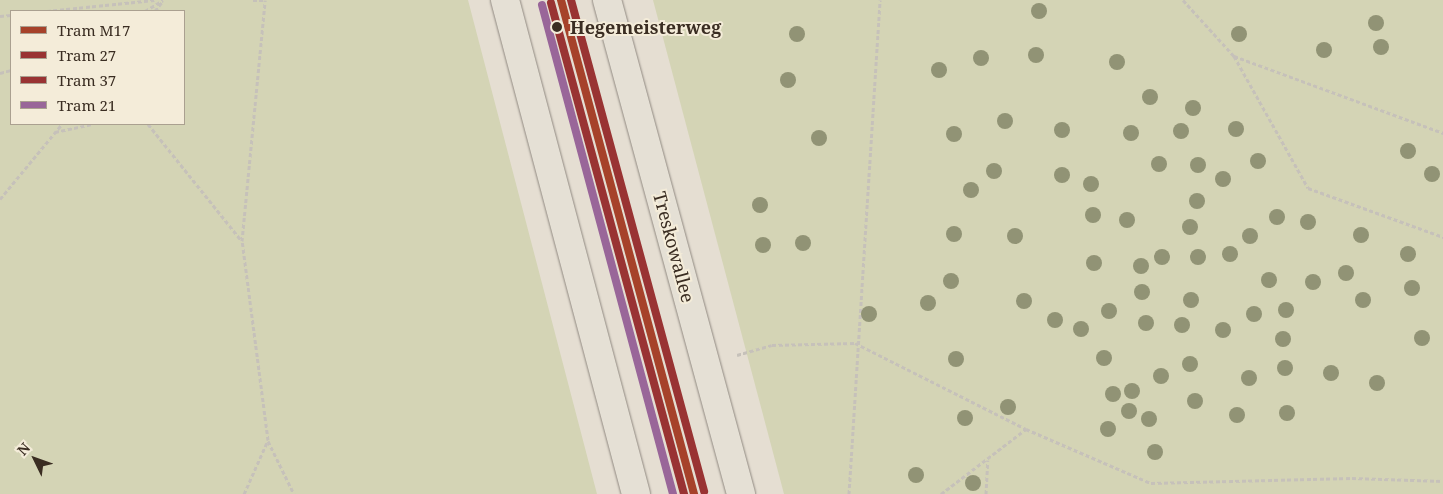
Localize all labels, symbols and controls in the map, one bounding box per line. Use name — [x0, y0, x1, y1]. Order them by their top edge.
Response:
legend — [10, 10, 185, 125]
place label: Hegemeisterweg — [570, 16, 721, 38]
marker: Hegemeisterweg — [548, 18, 566, 36]
text: Tram M17 — [57, 20, 130, 40]
text: Tram 27 — [57, 45, 116, 65]
text: Tram 37 — [57, 70, 116, 90]
text: Tram 21 — [57, 95, 116, 115]
street label: Treskowallee — [649, 189, 699, 305]
north arrow — [10, 434, 60, 484]
text: N — [13, 438, 34, 459]

